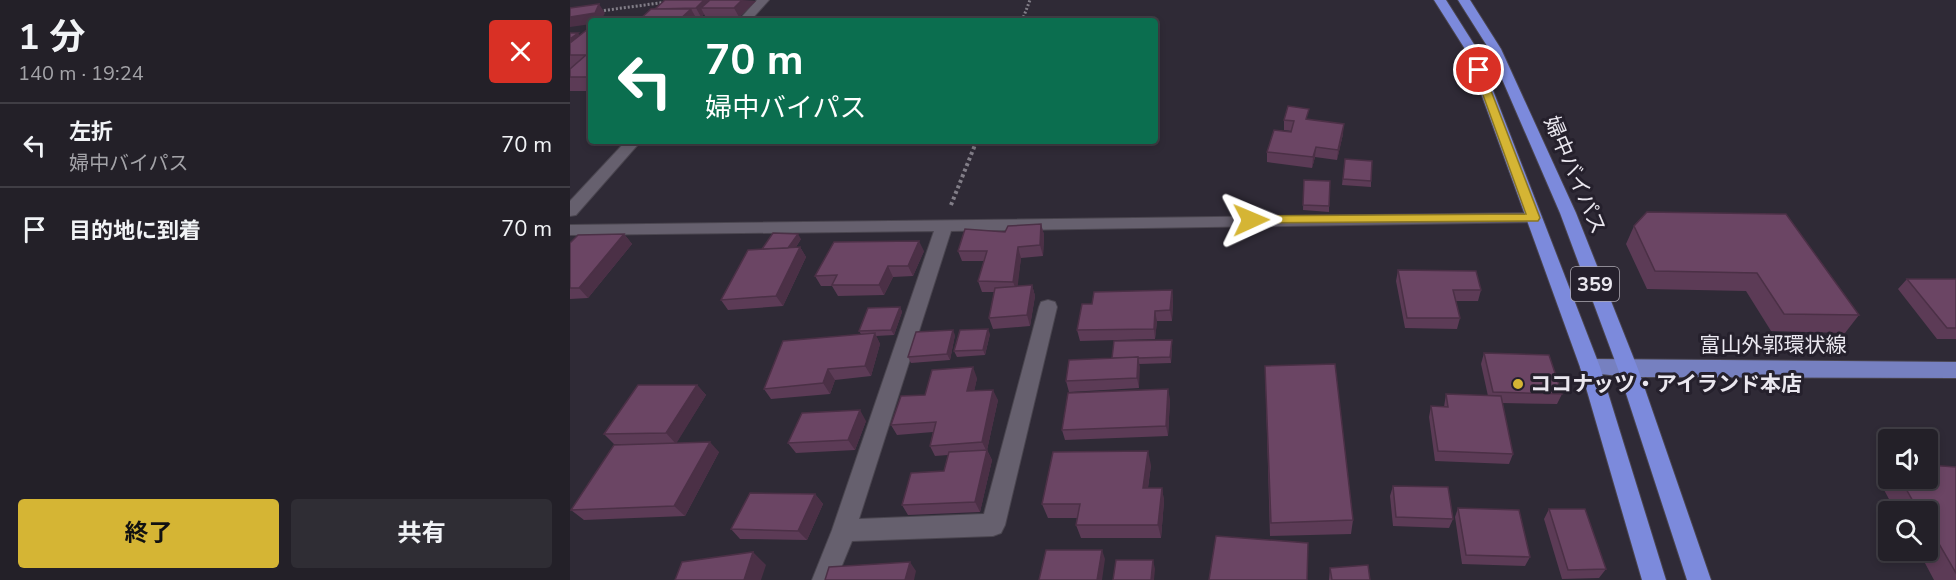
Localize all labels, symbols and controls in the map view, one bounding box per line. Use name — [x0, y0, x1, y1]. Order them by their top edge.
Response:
text: 1 分 — [18, 13, 85, 62]
button: close — [489, 20, 552, 83]
text: 70 m — [705, 32, 804, 89]
icon: left — [606, 42, 684, 120]
pin — [1453, 44, 1504, 95]
icon: arrive — [1462, 53, 1495, 86]
text: 140 m · 19:24 — [18, 60, 144, 87]
text: 婦中バイパス — [705, 90, 866, 127]
street label: 婦中バイパス — [1538, 112, 1612, 238]
text: 左折 — [69, 117, 113, 147]
icon: left — [18, 129, 51, 162]
text: 70 m — [501, 130, 552, 160]
text: 婦中バイパス — [69, 150, 189, 177]
position arrow — [1219, 188, 1283, 252]
icon: arrive — [18, 213, 51, 246]
text: 70 m — [501, 214, 552, 244]
text: 目的地に到着 — [69, 216, 201, 246]
road number: 359 — [1571, 267, 1619, 301]
street label: 富山外郭環状線 — [1700, 331, 1847, 359]
place label: ココナッツ・アイランド本店 — [1530, 370, 1802, 398]
marker: ココナッツ・アイランド本店 — [1511, 377, 1525, 391]
map controls — [1878, 429, 1938, 561]
button: sound — [1878, 429, 1938, 489]
button: 終了 — [18, 499, 279, 568]
button: 共有 — [291, 499, 552, 568]
button: search — [1878, 501, 1938, 561]

